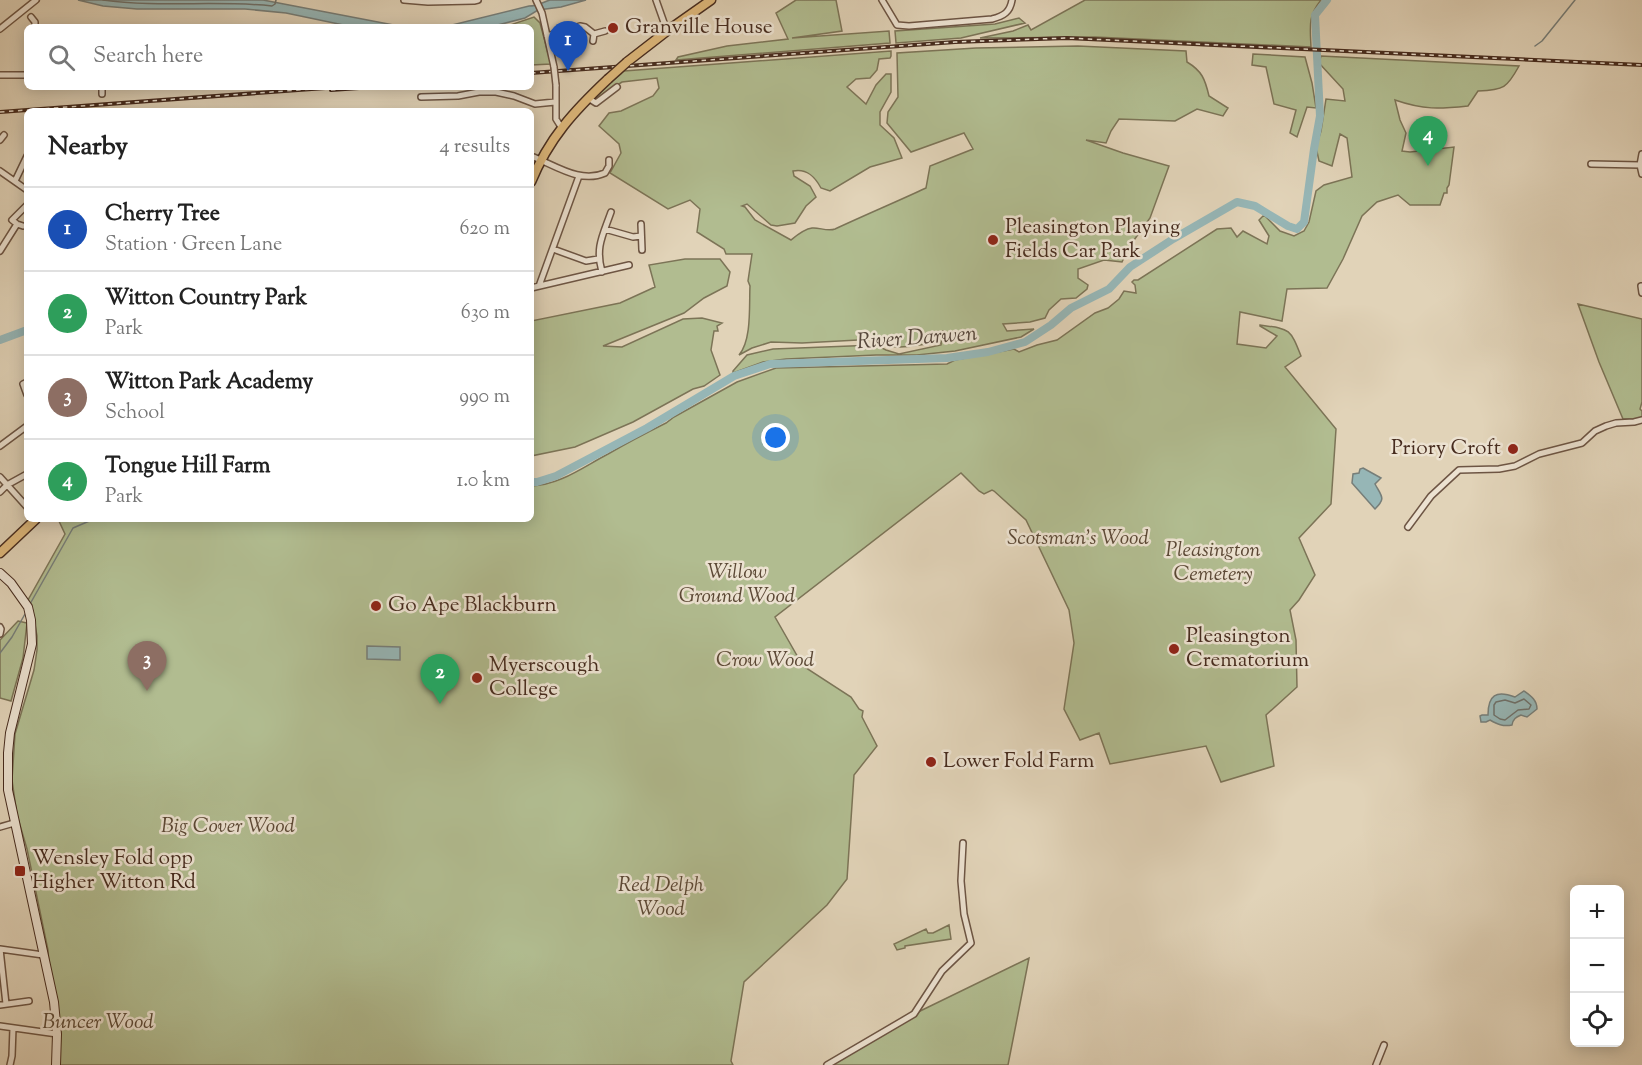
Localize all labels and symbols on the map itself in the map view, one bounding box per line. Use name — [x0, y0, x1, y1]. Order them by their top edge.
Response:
place label: Granville House — [625, 13, 772, 43]
marker: Granville House — [606, 21, 620, 35]
pin: 1 — [548, 22, 588, 71]
pin: 4 — [1408, 116, 1448, 166]
place label: Pleasington Playing Fields Car Park — [1005, 213, 1180, 267]
marker: Pleasington Playing Fields Car Park — [986, 233, 1000, 247]
water label: River Darwen — [856, 319, 979, 359]
your location — [761, 423, 790, 452]
place label: Priory Croft — [1391, 434, 1501, 464]
marker: Priory Croft — [1506, 442, 1520, 456]
park label: Scotsman's Wood — [1007, 524, 1149, 554]
park label: Pleasington Cemetery — [1165, 536, 1261, 590]
park label: Willow Ground Wood — [679, 558, 796, 612]
place label: Go Ape Blackburn — [388, 591, 557, 621]
marker: Go Ape Blackburn — [369, 599, 383, 613]
place label: Pleasington Crematorium — [1186, 622, 1309, 676]
pin: 3 — [128, 642, 166, 691]
marker: Pleasington Crematorium — [1167, 642, 1181, 656]
park label: Crow Wood — [716, 646, 815, 676]
place label: Myerscough College — [489, 651, 600, 705]
pin: 2 — [420, 654, 460, 704]
marker: Myerscough College — [470, 671, 484, 685]
place label: Lower Fold Farm — [943, 747, 1094, 777]
marker: Lower Fold Farm — [924, 755, 938, 769]
park label: Big Cover Wood — [161, 812, 296, 842]
place label: Wensley Fold opp Higher Witton Rd — [32, 844, 196, 898]
marker: Wensley Fold opp Higher Witton Rd — [13, 864, 27, 878]
park label: Red Delph Wood — [618, 871, 704, 925]
park label: Buncer Wood — [42, 1008, 154, 1038]

